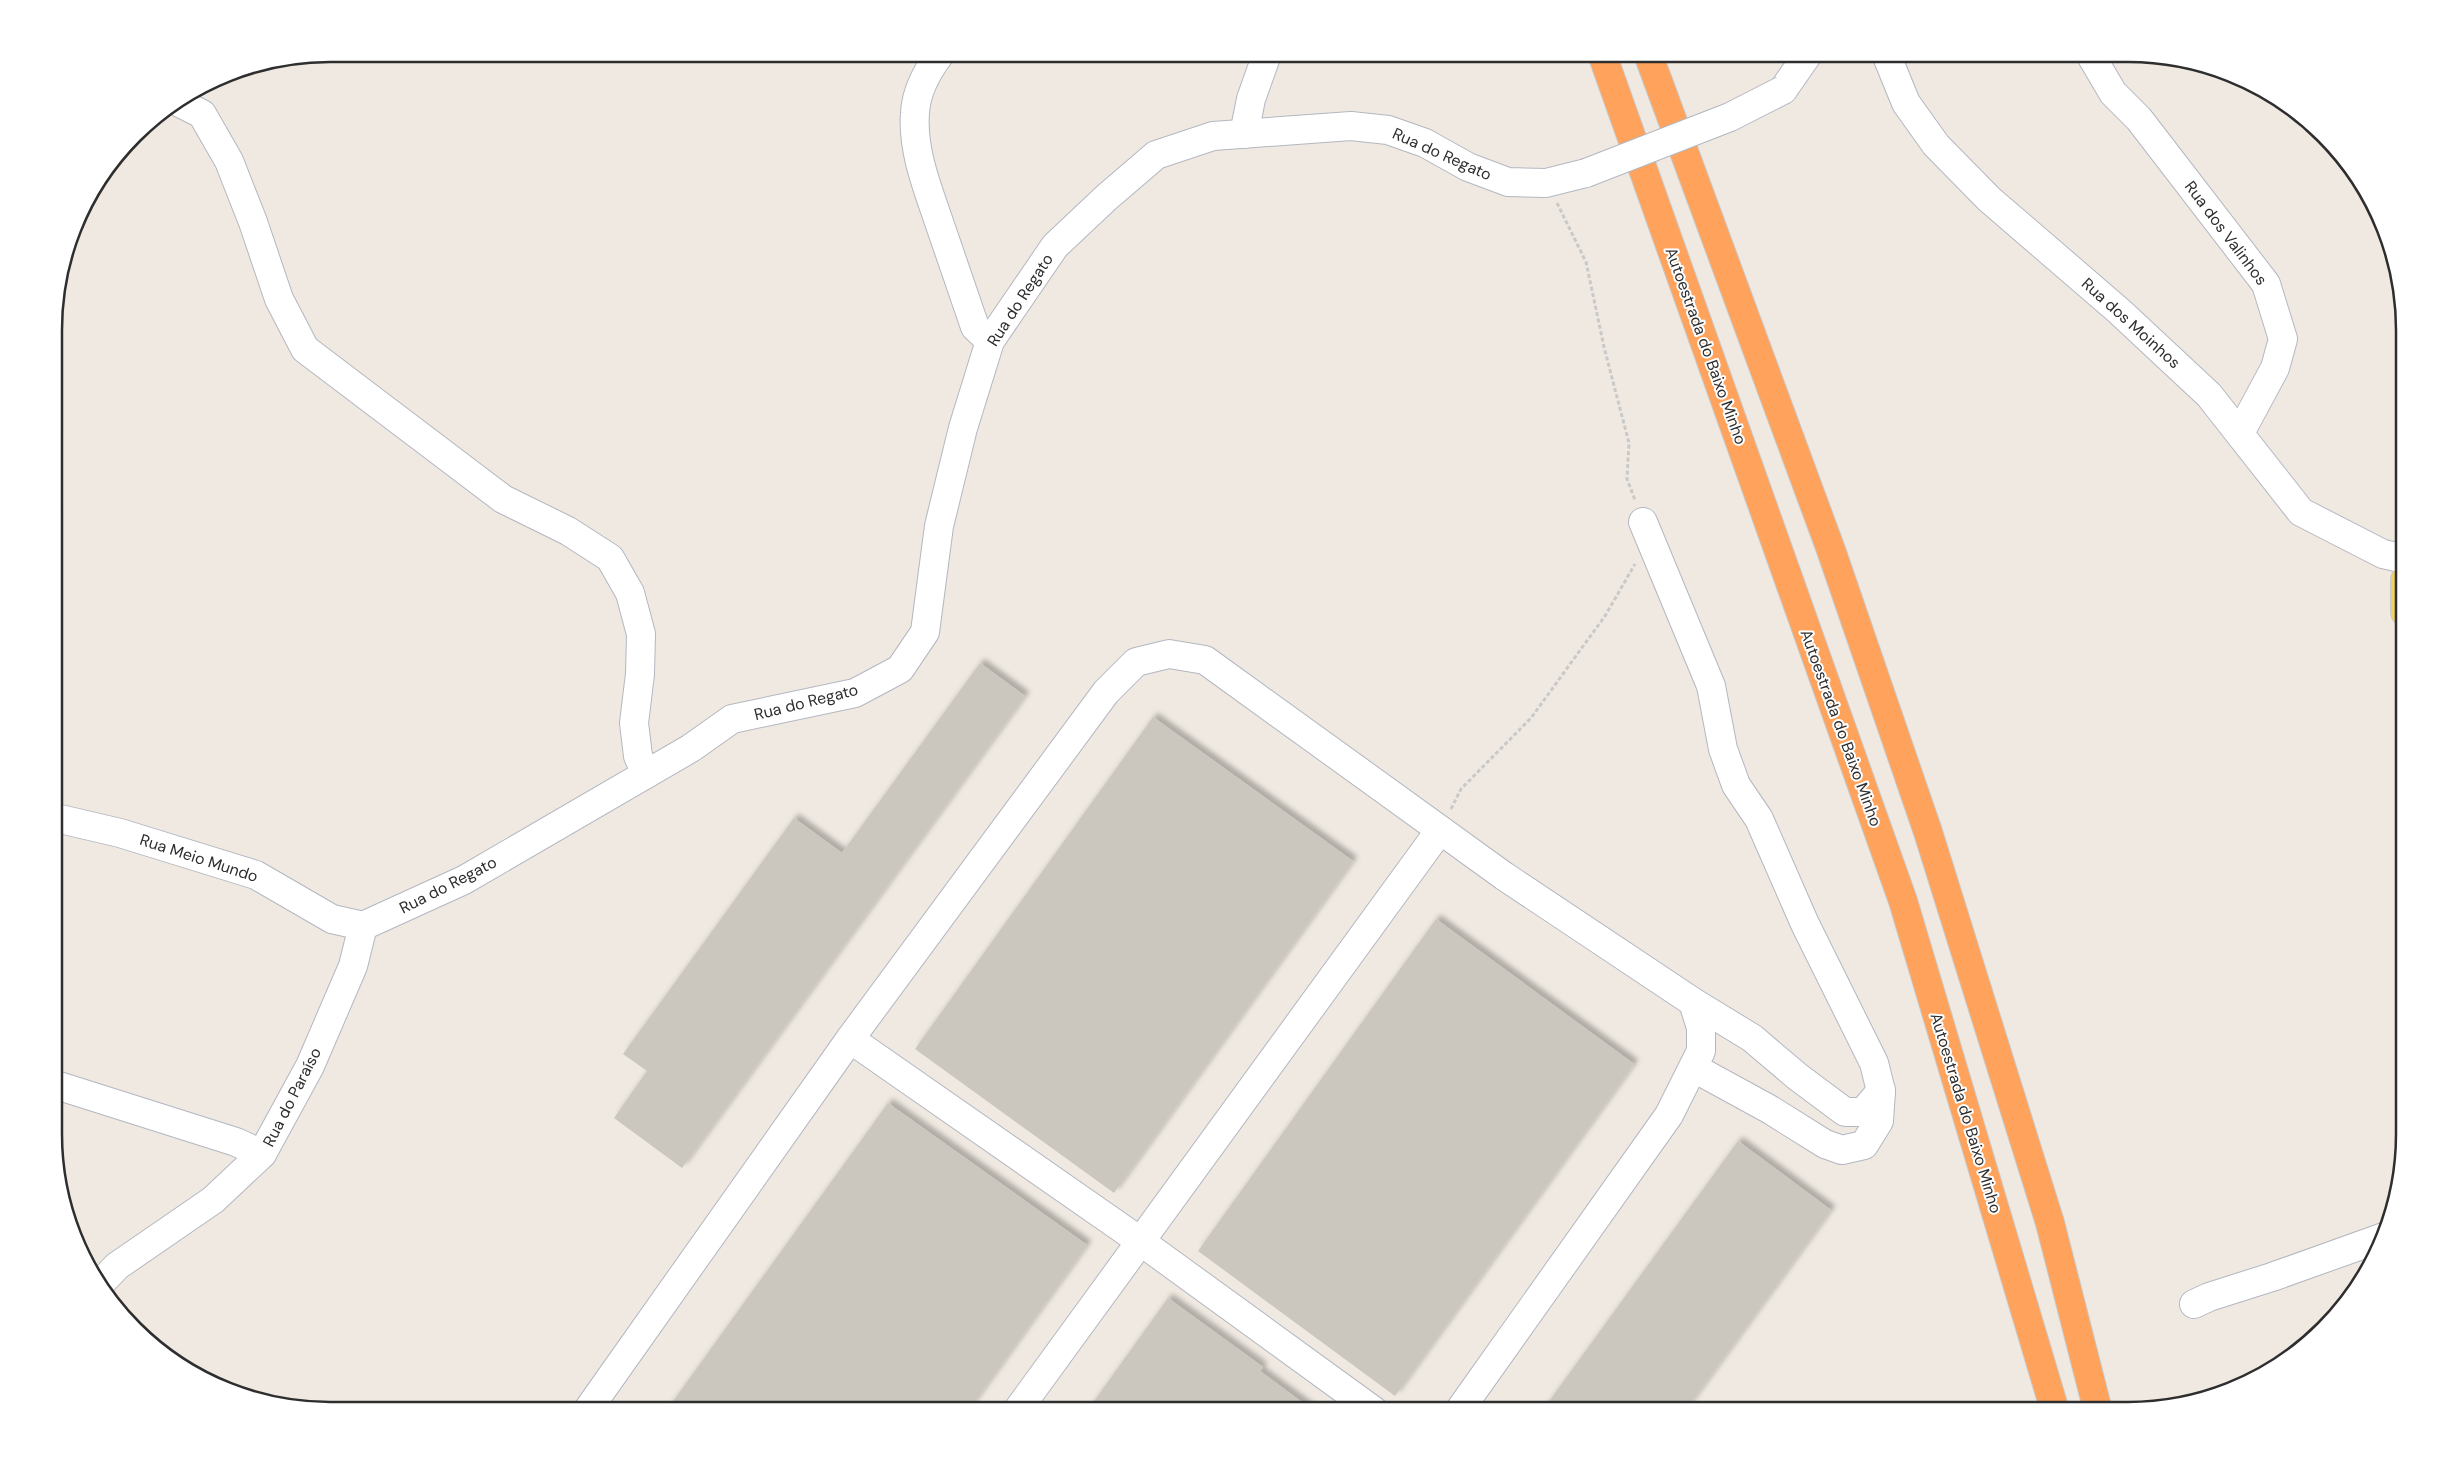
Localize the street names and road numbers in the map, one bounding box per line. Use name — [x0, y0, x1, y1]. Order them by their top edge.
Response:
street label: Rua do Regato — [1389, 123, 1495, 185]
street label: Rua dos Valinhos — [2180, 177, 2272, 289]
street label: Autoestrada do Baixo Minho — [1661, 245, 1751, 447]
street label: Rua do Regato — [982, 250, 1058, 350]
street label: Rua dos Moinhos — [2077, 273, 2185, 373]
street label: Autoestrada do Baixo Minho — [1796, 627, 1886, 829]
street label: Rua do Regato — [752, 679, 860, 725]
street label: Rua Meio Mundo — [137, 829, 261, 887]
street label: Rua do Regato — [396, 851, 500, 919]
street label: Autoestrada do Baixo Minho — [1926, 1010, 2006, 1216]
street label: Rua do Paraíso — [258, 1044, 326, 1150]

